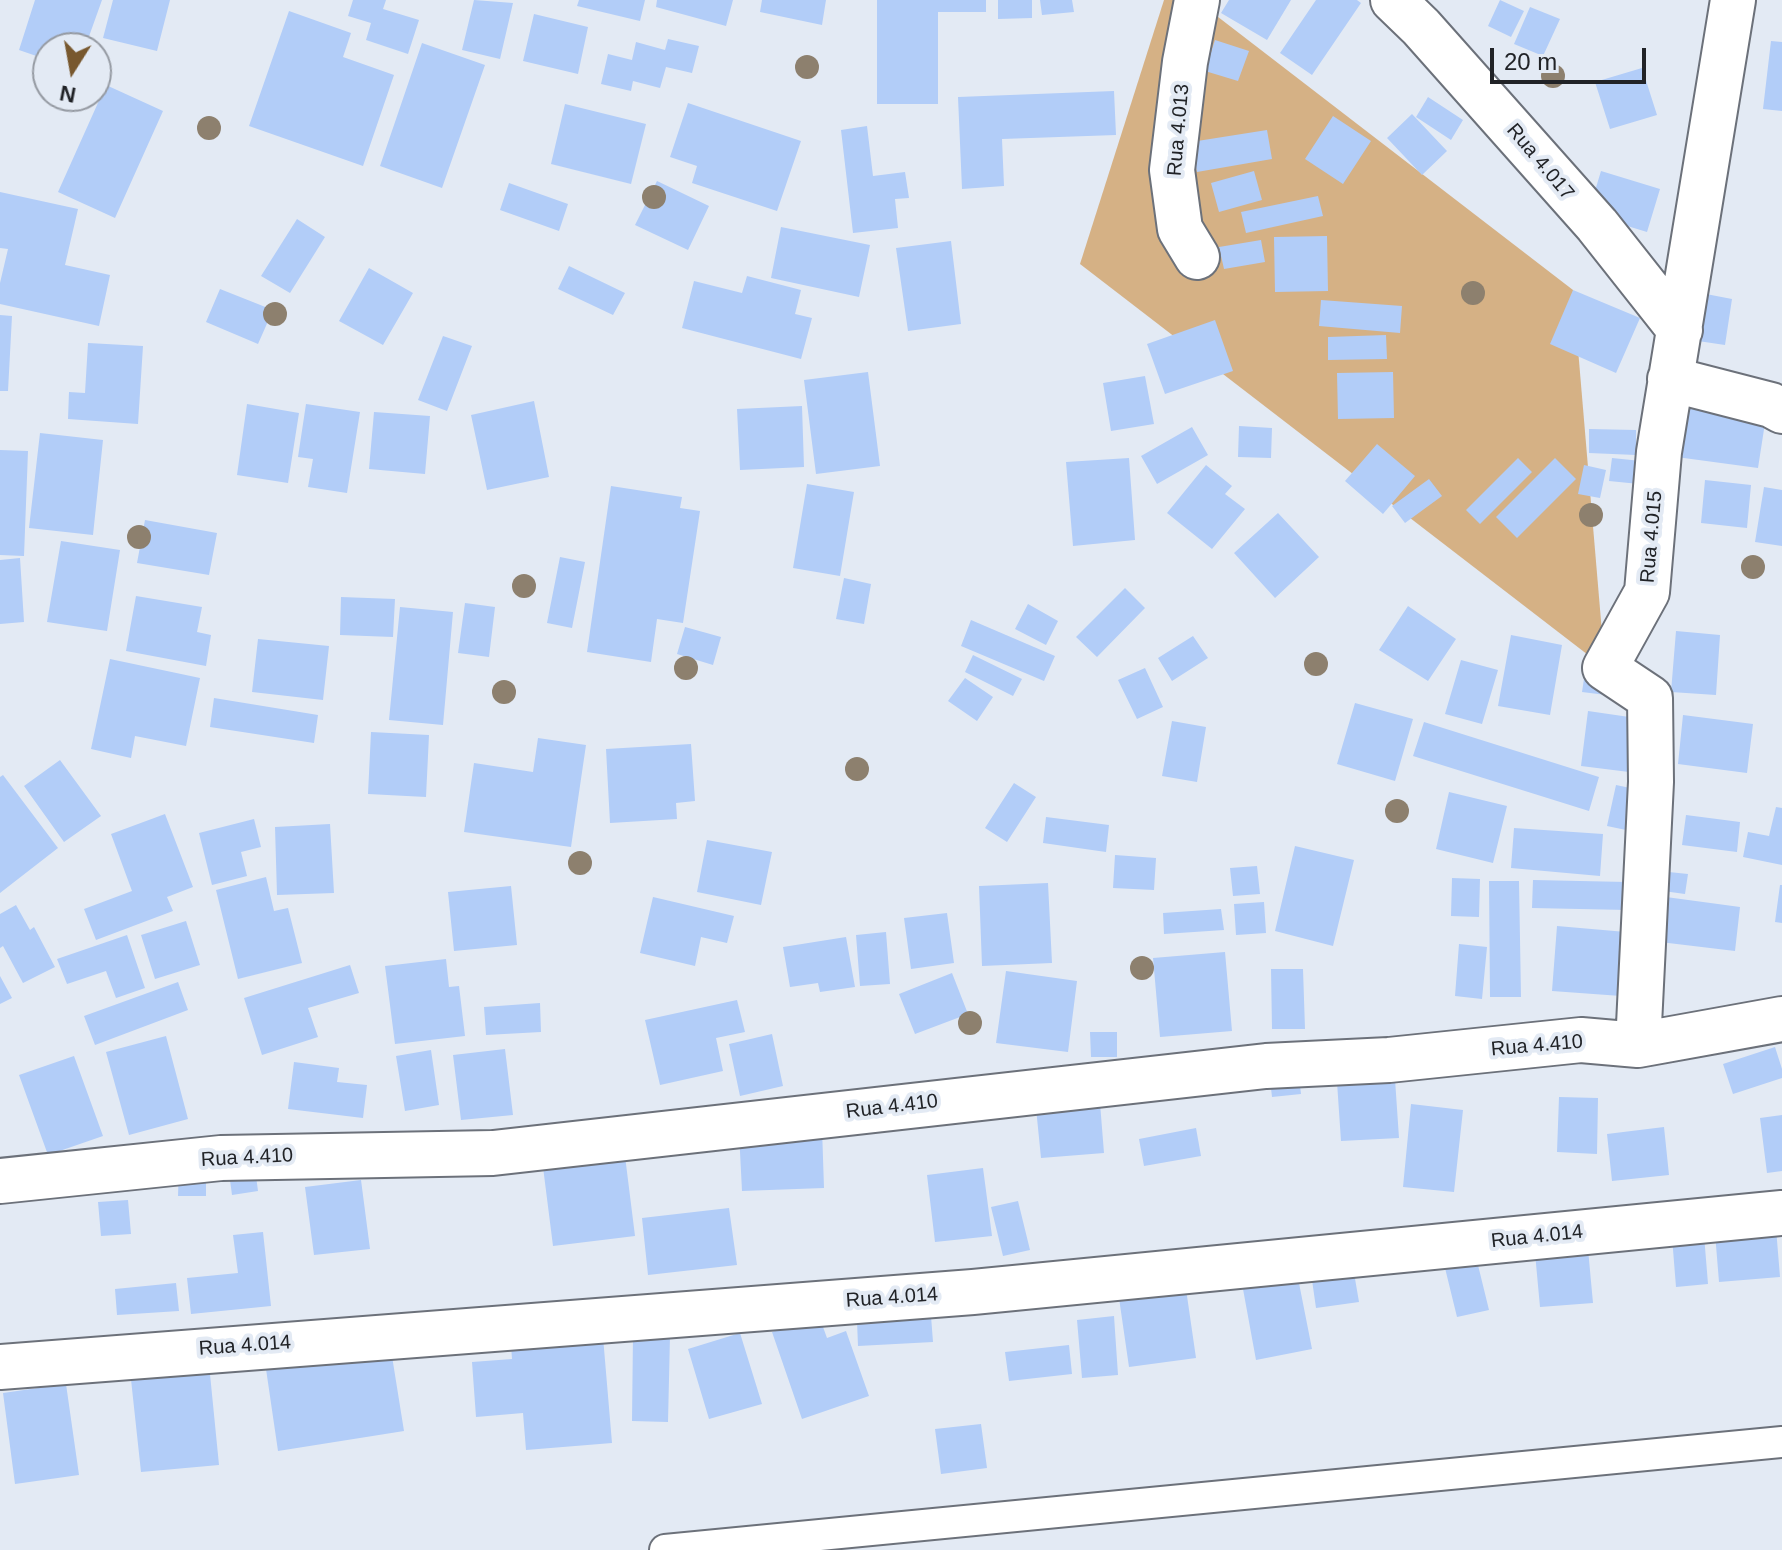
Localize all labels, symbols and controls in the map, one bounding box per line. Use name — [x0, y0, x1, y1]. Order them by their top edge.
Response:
north arrow — [32, 32, 112, 112]
scale bar — [1494, 32, 1650, 82]
text: 20 m — [1504, 48, 1557, 75]
text: N — [58, 80, 78, 108]
street label: Rua 4.013 — [1163, 83, 1195, 177]
street label: Rua 4.017 — [1501, 119, 1579, 205]
street label: Rua 4.015 — [1636, 490, 1668, 584]
street label: Rua 4.410 — [1490, 1030, 1584, 1062]
street label: Rua 4.410 — [845, 1089, 939, 1125]
street label: Rua 4.410 — [200, 1144, 294, 1172]
street label: Rua 4.014 — [1490, 1220, 1584, 1254]
street label: Rua 4.014 — [845, 1283, 939, 1313]
street label: Rua 4.014 — [198, 1331, 292, 1361]

